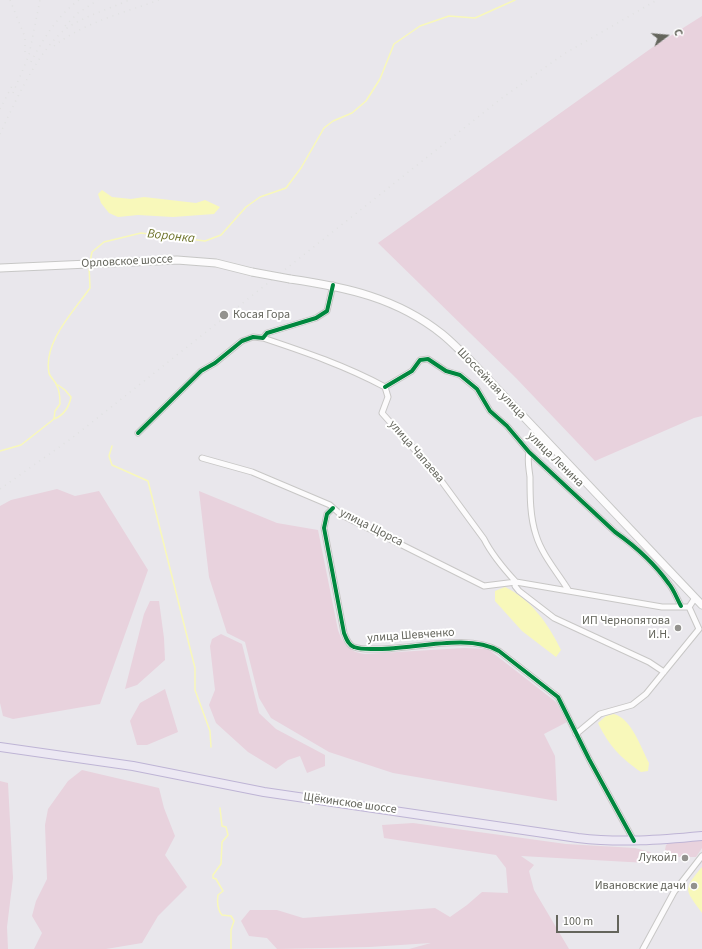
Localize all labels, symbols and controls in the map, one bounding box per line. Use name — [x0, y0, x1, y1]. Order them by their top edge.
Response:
north arrow — [646, 16, 686, 56]
text: С — [670, 27, 686, 38]
water label: Воронка — [146, 227, 196, 247]
street label: Орловское шоссе — [81, 252, 173, 272]
place label: Косая Гора — [233, 308, 290, 322]
marker: Косая Гора — [218, 309, 230, 321]
street label: Шоссейная улица — [454, 346, 528, 422]
street label: улица Чапаева — [385, 418, 447, 486]
street label: улица Ленина — [523, 429, 587, 491]
street label: улица Щорса — [337, 506, 405, 550]
place label: ИП Чернопятова И.Н. — [582, 614, 670, 642]
marker: ИП Чернопятова И.Н. — [673, 623, 683, 633]
street label: улица Шевченко — [367, 626, 455, 646]
street label: Щёкинское шоссе — [302, 790, 398, 818]
place label: Лукойл — [638, 851, 677, 865]
marker: Лукойл — [680, 853, 690, 863]
place label: Ивановские дачи — [595, 879, 686, 893]
marker: Ивановские дачи — [689, 881, 699, 891]
scale bar — [558, 907, 621, 933]
text: 100 m — [563, 913, 593, 930]

